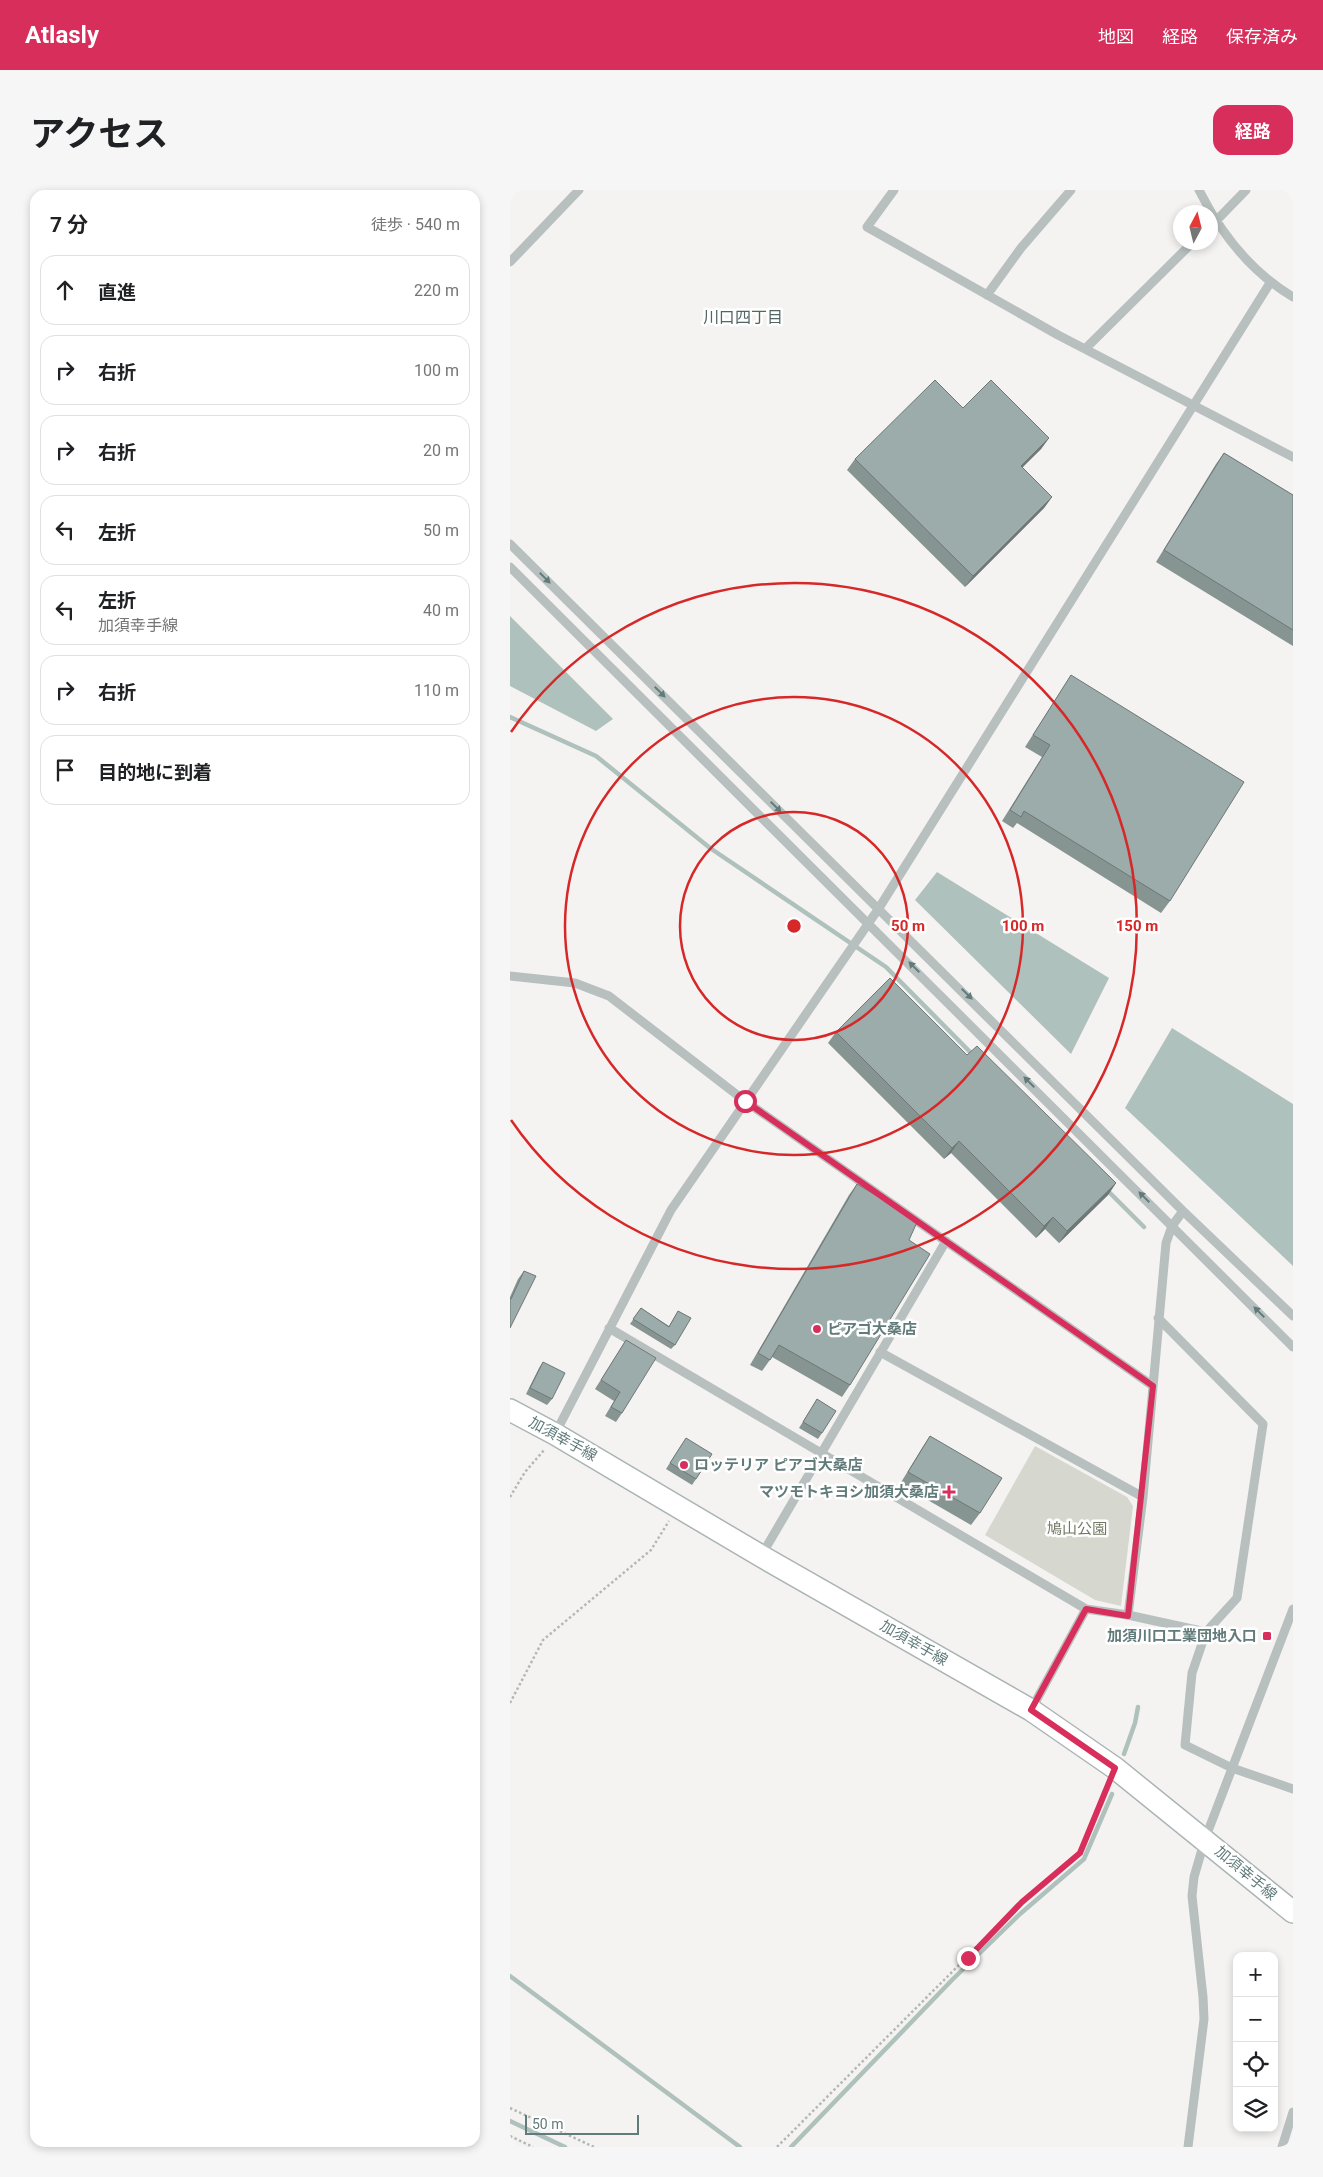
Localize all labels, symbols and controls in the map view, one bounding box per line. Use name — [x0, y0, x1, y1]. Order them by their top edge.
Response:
text: Atlasly — [25, 21, 99, 49]
text: 地図 — [1098, 26, 1134, 47]
text: 経路 — [1162, 26, 1198, 47]
text: 保存済み — [1226, 26, 1298, 47]
button: 経路 — [1213, 105, 1293, 155]
text: アクセス — [30, 114, 168, 155]
north arrow — [1173, 205, 1218, 250]
text: 7 分 — [50, 213, 88, 237]
text: 徒歩 · 540 m — [371, 215, 460, 234]
icon: ahead — [51, 276, 79, 304]
text: 直進 — [98, 281, 136, 304]
text: 220 m — [414, 281, 459, 300]
district label: 川口四丁目 — [703, 308, 783, 327]
icon: right — [51, 356, 79, 384]
text: 右折 — [98, 361, 136, 384]
text: 100 m — [414, 361, 459, 380]
icon: right — [51, 436, 79, 464]
text: 右折 — [98, 441, 136, 464]
text: 20 m — [423, 441, 459, 460]
icon: left — [51, 516, 79, 544]
text: 左折 — [98, 521, 136, 544]
text: 50 m — [423, 521, 459, 540]
one-way arrow — [539, 572, 551, 584]
text: 左折 — [98, 589, 136, 612]
icon: left — [51, 596, 79, 624]
text: 40 m — [423, 601, 459, 620]
text: 加須幸手線 — [98, 616, 178, 635]
icon: right — [51, 676, 79, 704]
text: 右折 — [98, 681, 136, 704]
text: 110 m — [414, 681, 459, 700]
one-way arrow — [654, 686, 666, 698]
icon: arrive — [51, 756, 79, 784]
text: 目的地に到着 — [98, 761, 212, 784]
one-way arrow — [770, 800, 782, 812]
centre of rings — [785, 917, 803, 935]
text: 50 m — [891, 917, 925, 935]
text: 100 m — [1002, 917, 1044, 935]
text: 150 m — [1116, 917, 1158, 935]
one-way arrow — [908, 962, 920, 974]
one-way arrow — [960, 988, 972, 1000]
one-way arrow — [1023, 1077, 1035, 1089]
route start — [734, 1090, 757, 1113]
one-way arrow — [1138, 1192, 1150, 1204]
one-way arrow — [1253, 1307, 1265, 1319]
place label: ピアゴ大桑店 — [827, 1320, 917, 1338]
marker: ピアゴ大桑店 — [811, 1323, 823, 1335]
street label: 加須幸手線 — [526, 1413, 600, 1465]
place label: ロッテリア ピアゴ大桑店 — [694, 1456, 863, 1474]
marker: ロッテリア ピアゴ大桑店 — [678, 1459, 690, 1471]
place label: マツモトキヨシ加須大桑店 — [759, 1483, 939, 1501]
marker: マツモトキヨシ加須大桑店 — [943, 1486, 955, 1498]
park label: 鳩山公園 — [1047, 1520, 1107, 1538]
street label: 加須幸手線 — [877, 1616, 951, 1670]
place label: 加須川口工業団地入口 — [1107, 1627, 1257, 1645]
marker: 加須川口工業団地入口 — [1261, 1630, 1273, 1642]
street label: 加須幸手線 — [1211, 1842, 1281, 1904]
route end — [957, 1947, 980, 1970]
map controls — [1233, 1952, 1278, 2132]
button: + — [1233, 1952, 1278, 1997]
button: − — [1233, 1997, 1278, 2042]
button: locate — [1233, 2042, 1278, 2087]
button: layers — [1233, 2087, 1278, 2132]
scale bar — [525, 2112, 639, 2135]
text: 50 m — [532, 2116, 564, 2132]

